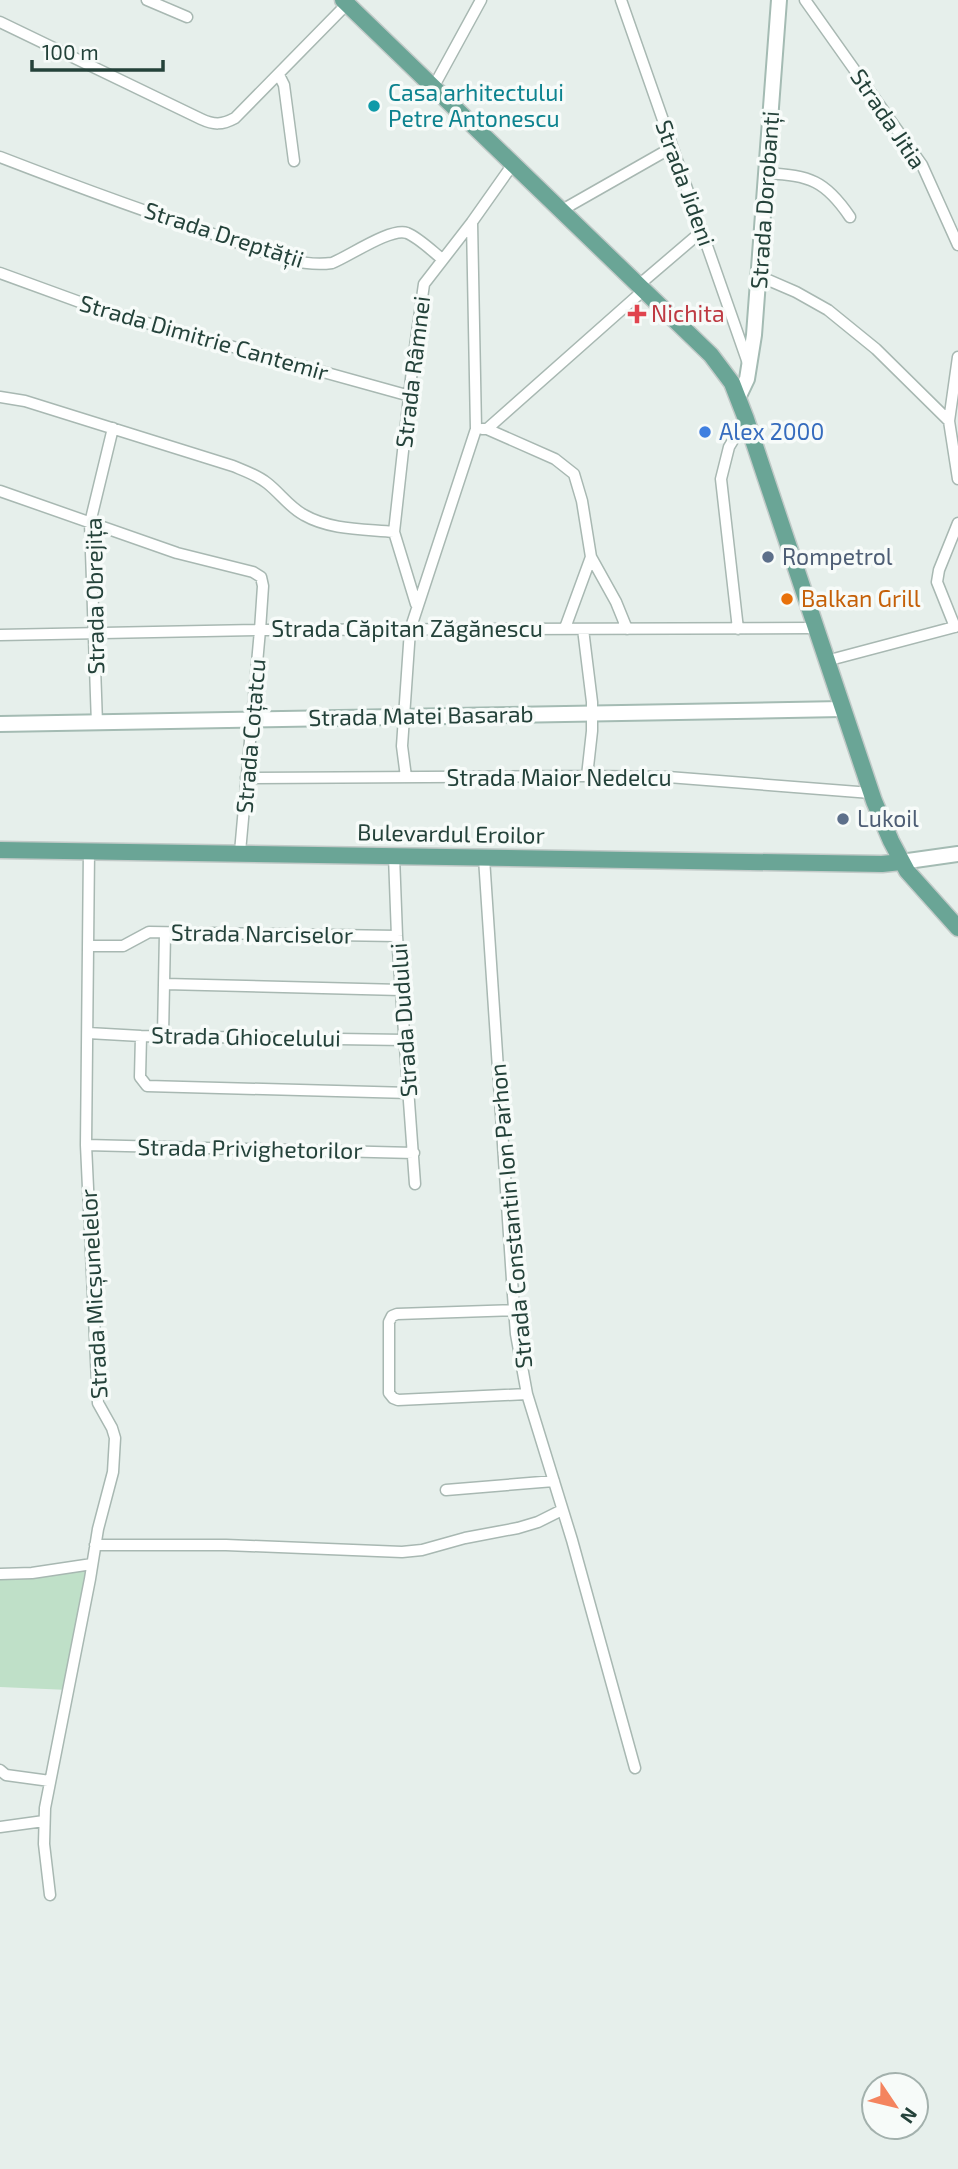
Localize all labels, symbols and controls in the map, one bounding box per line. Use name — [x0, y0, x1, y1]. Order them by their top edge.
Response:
scale bar — [32, 28, 163, 72]
text: 100 m — [42, 39, 99, 64]
street label: Strada Jitia — [845, 63, 932, 174]
place label: Casa arhitectului Petre Antonescu — [388, 78, 564, 132]
marker: Casa arhitectului Petre Antonescu — [366, 98, 382, 114]
street label: Strada Dorobanți — [744, 110, 786, 290]
street label: Strada Jideni — [650, 116, 722, 249]
street label: Strada Dreptății — [141, 195, 307, 275]
street label: Strada Dimitrie Cantemir — [77, 288, 332, 386]
street label: Strada Râmnei — [389, 294, 435, 449]
place label: Nichita — [651, 299, 725, 327]
marker: Nichita — [629, 306, 645, 322]
place label: Alex 2000 — [719, 417, 824, 445]
marker: Alex 2000 — [697, 424, 713, 440]
street label: Strada Obrejița — [79, 517, 111, 675]
place label: Rompetrol — [782, 542, 893, 570]
marker: Rompetrol — [760, 549, 776, 565]
place label: Balkan Grill — [801, 584, 921, 612]
marker: Balkan Grill — [779, 591, 795, 607]
street label: Strada Căpitan Zăgănescu — [271, 614, 543, 642]
street label: Strada Coțatcu — [229, 657, 273, 815]
street label: Strada Matei Basarab — [308, 699, 534, 731]
street label: Strada Maior Nedelcu — [446, 763, 672, 791]
place label: Lukoil — [857, 804, 919, 832]
marker: Lukoil — [835, 811, 851, 827]
street label: Bulevardul Eroilor — [357, 817, 545, 849]
street label: Strada Narciselor — [171, 917, 353, 949]
street label: Strada Dudului — [384, 942, 422, 1098]
street label: Strada Ghiocelului — [151, 1020, 341, 1052]
street label: Strada Constantin Ion Parhon — [483, 1062, 537, 1370]
street label: Strada Privighetorilor — [137, 1132, 363, 1164]
street label: Strada Micșunelelor — [74, 1188, 114, 1400]
north arrow — [860, 2071, 930, 2141]
text: N — [896, 2104, 923, 2128]

